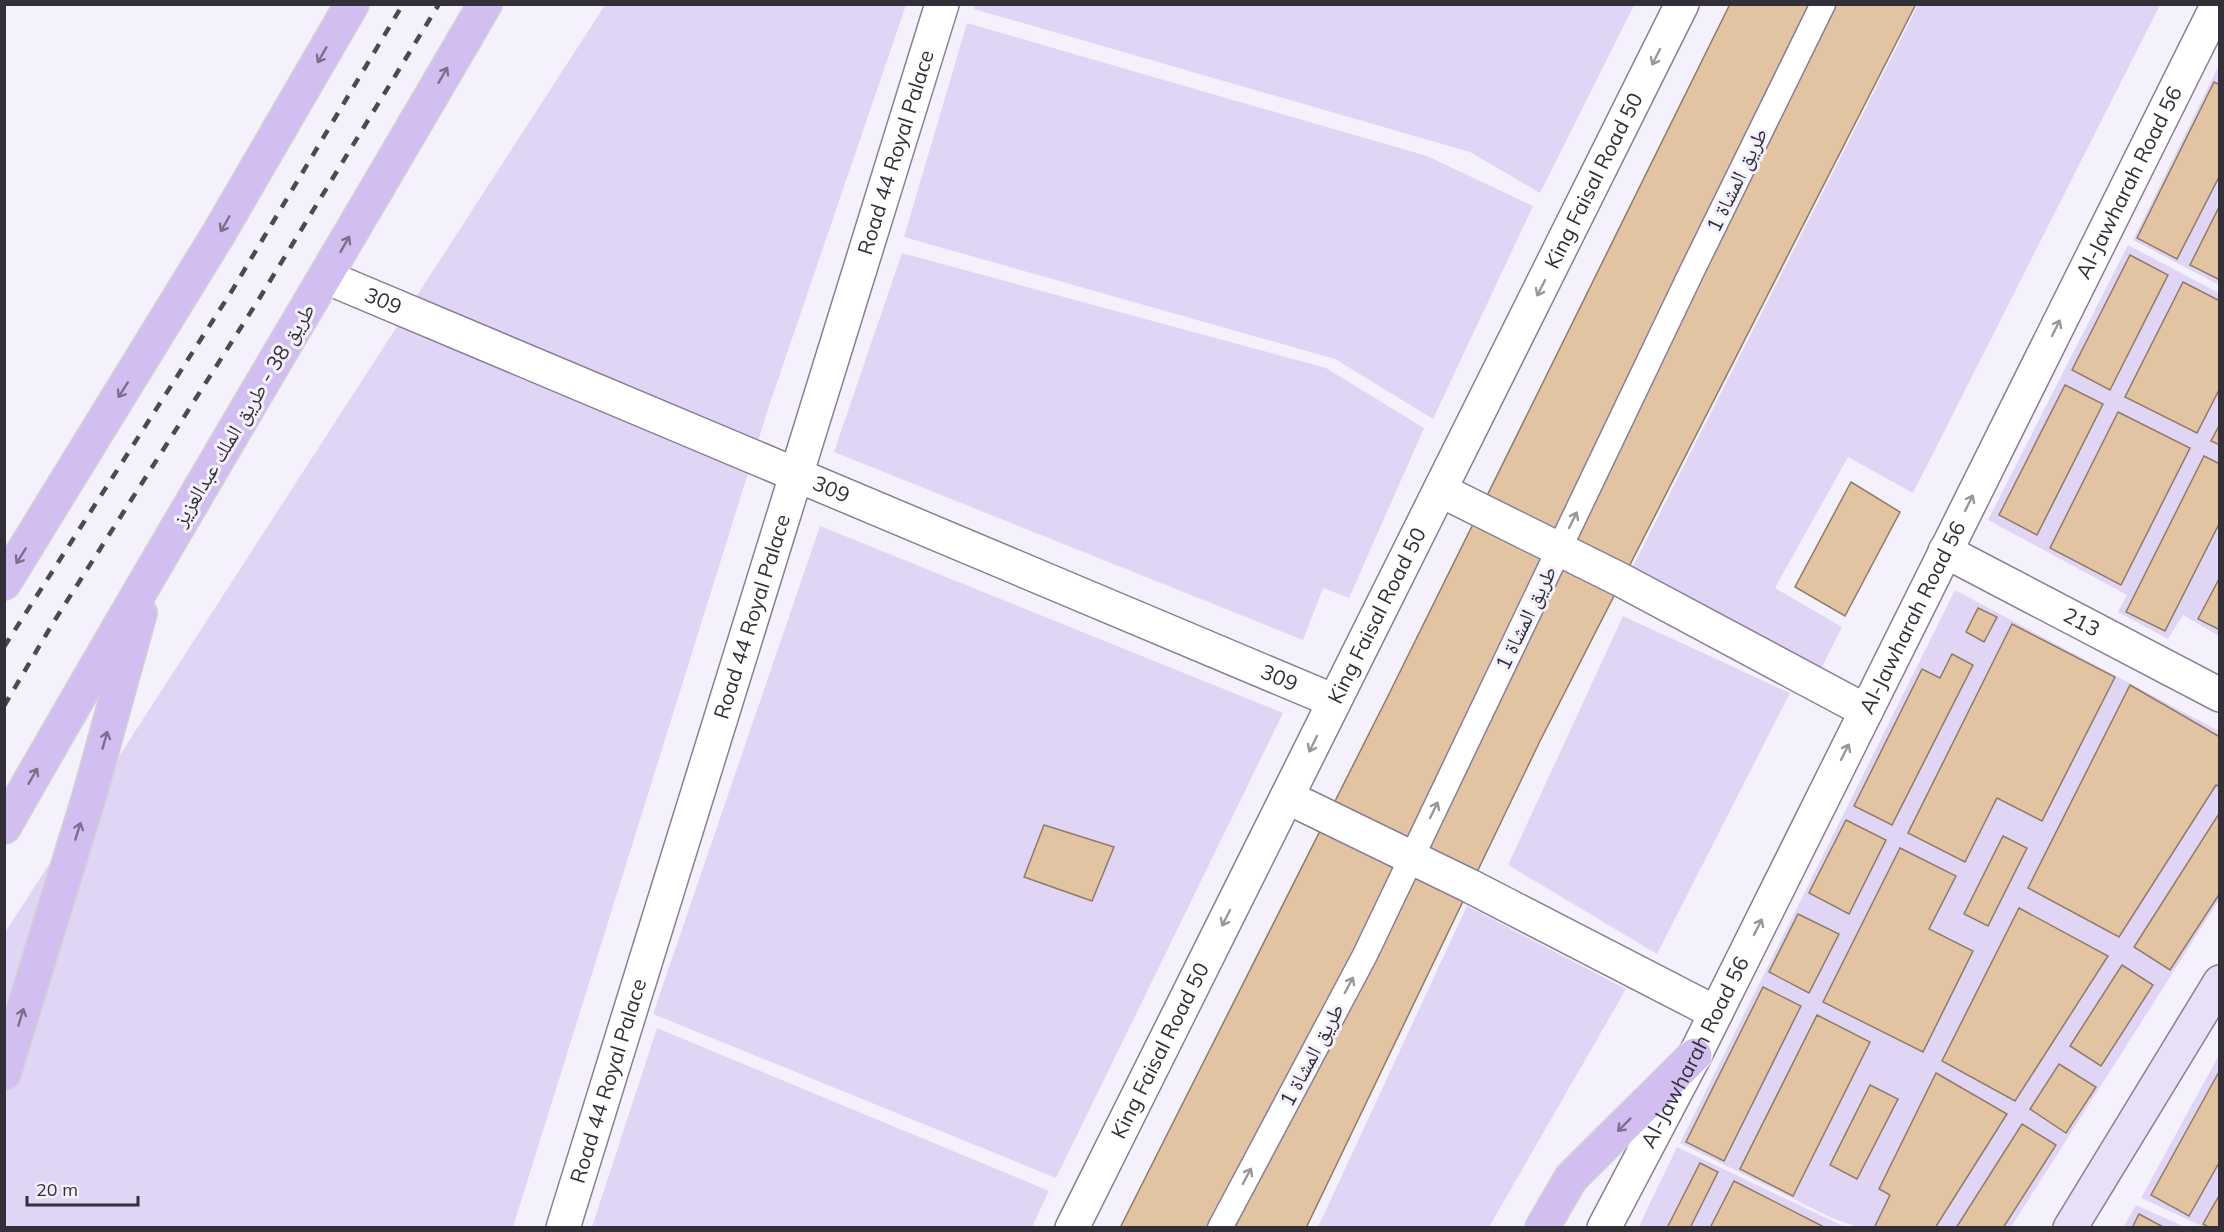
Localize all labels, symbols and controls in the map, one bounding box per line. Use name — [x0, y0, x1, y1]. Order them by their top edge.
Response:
one-way arrow — [316, 46, 328, 63]
street label: Road 44 Royal Palace — [851, 47, 939, 258]
one-way arrow — [1650, 47, 1662, 65]
one-way arrow — [438, 67, 450, 84]
street label: Al-Jawharah Road 56 — [2069, 82, 2187, 283]
street label: King Faisal Road 50 — [1538, 88, 1648, 273]
street label: طريق المشاة 1 — [1700, 123, 1773, 236]
one-way arrow — [218, 215, 230, 232]
one-way arrow — [340, 236, 352, 253]
one-way arrow — [1535, 278, 1546, 296]
street label: 309 — [361, 281, 406, 319]
street label: طريق 38 - طريق الملك عبدالعزيز — [166, 298, 321, 532]
one-way arrow — [2051, 319, 2063, 337]
one-way arrow — [116, 381, 128, 398]
street label: 309 — [809, 469, 854, 508]
one-way arrow — [1964, 494, 1976, 512]
street label: Road 44 Royal Palace — [707, 511, 795, 722]
one-way arrow — [1567, 512, 1579, 530]
street label: Al-Jawharah Road 56 — [1853, 517, 1971, 718]
street label: King Faisal Road 50 — [1321, 523, 1431, 708]
one-way arrow — [14, 548, 27, 565]
street label: طريق المشاة 1 — [1489, 561, 1562, 674]
street label: 213 — [2059, 601, 2105, 642]
street label: 309 — [1257, 658, 1302, 696]
one-way arrow — [99, 731, 111, 750]
one-way arrow — [1307, 735, 1319, 752]
one-way arrow — [1840, 744, 1852, 762]
one-way arrow — [28, 768, 40, 785]
one-way arrow — [1429, 801, 1441, 819]
one-way arrow — [73, 822, 84, 841]
one-way arrow — [1220, 909, 1231, 927]
one-way arrow — [1753, 918, 1765, 936]
street label: Al-Jawharah Road 56 — [1635, 952, 1754, 1152]
street label: King Faisal Road 50 — [1105, 958, 1214, 1143]
street label: Road 44 Royal Palace — [564, 975, 652, 1186]
one-way arrow — [1343, 977, 1355, 994]
street label: طريق المشاة 1 — [1273, 999, 1350, 1111]
one-way arrow — [16, 1008, 27, 1027]
one-way arrow — [1616, 1118, 1631, 1133]
one-way arrow — [1241, 1168, 1253, 1185]
scale bar — [27, 1169, 138, 1207]
text: 20 m — [36, 1178, 78, 1201]

